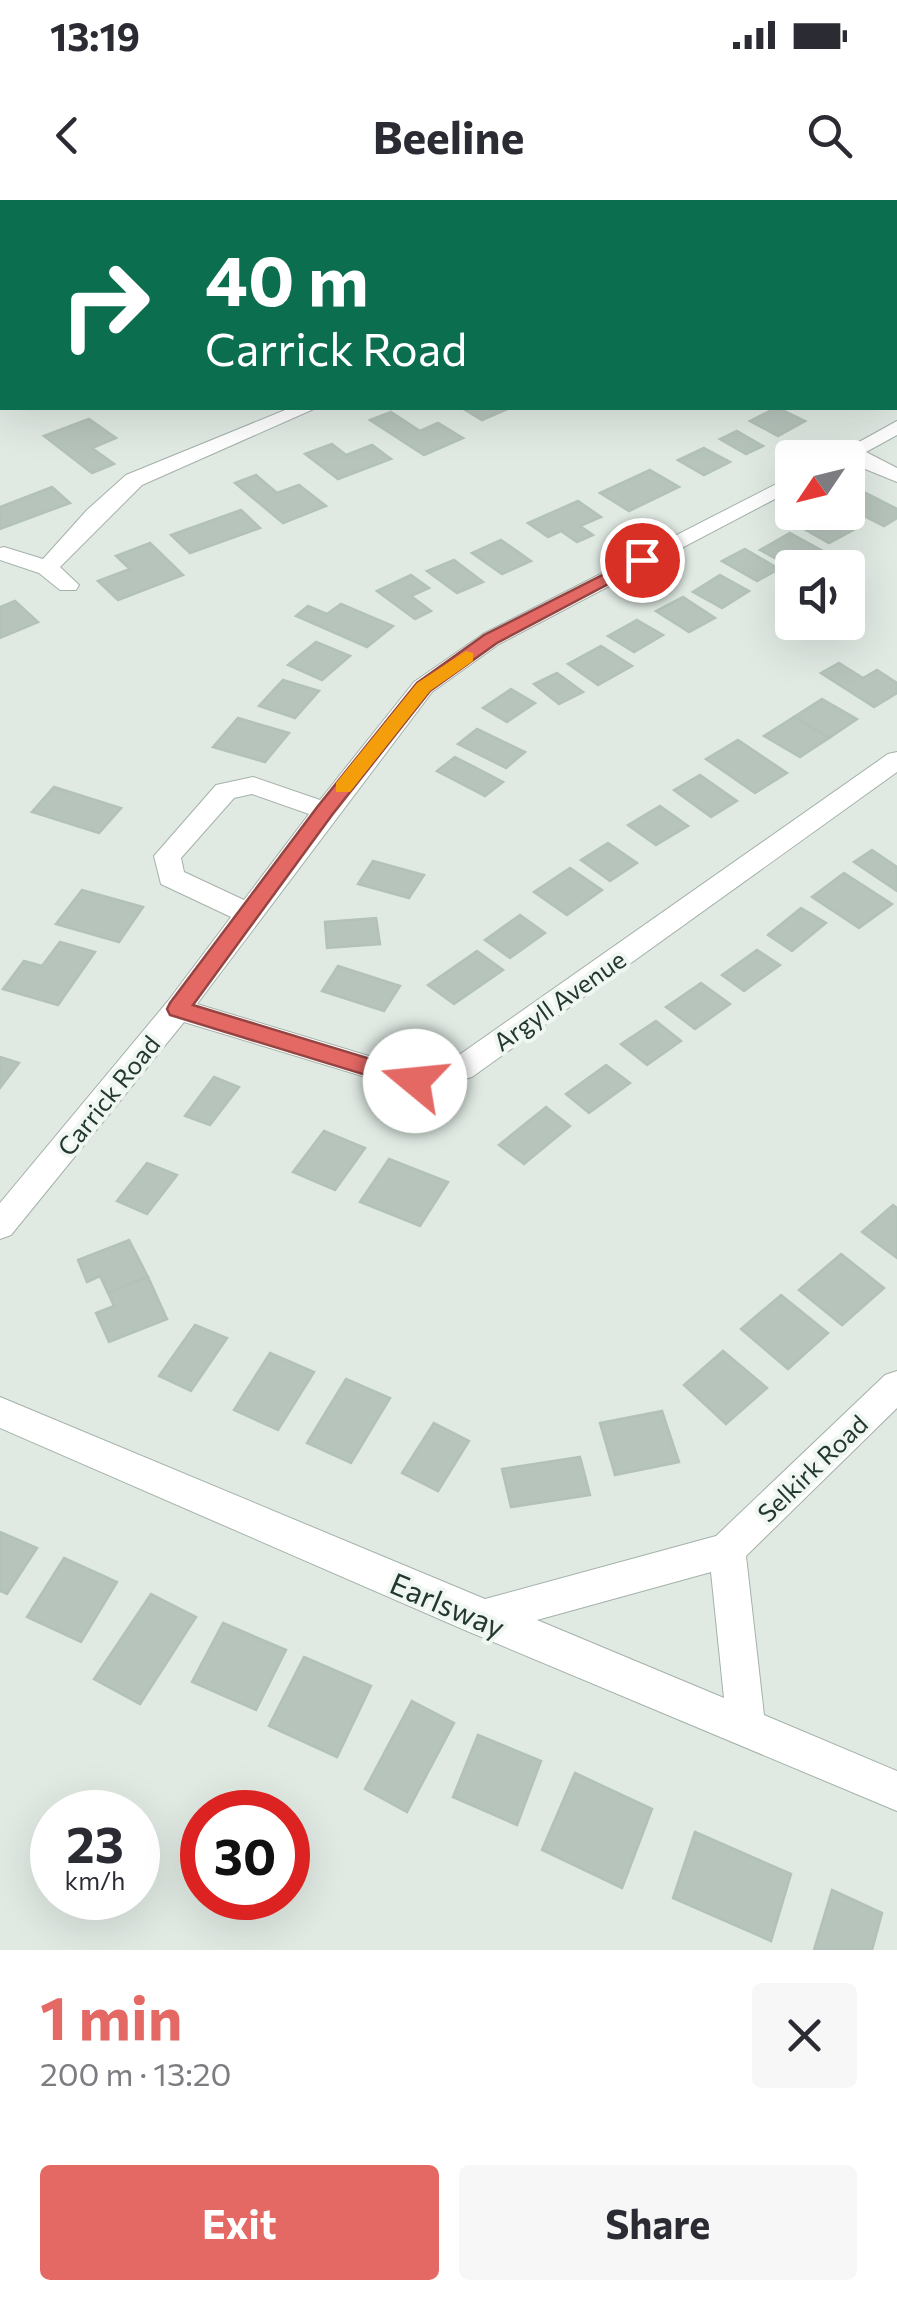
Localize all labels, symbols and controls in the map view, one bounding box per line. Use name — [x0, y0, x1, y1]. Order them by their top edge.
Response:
text: 13:19 — [50, 12, 140, 59]
icon: back — [40, 108, 95, 163]
text: Beeline — [373, 108, 524, 163]
icon: search — [802, 108, 857, 163]
text: 40 m — [205, 235, 369, 320]
icon: right — [40, 240, 170, 370]
text: Carrick Road — [205, 320, 467, 375]
north arrow — [775, 440, 865, 530]
map controls — [775, 440, 865, 640]
pin — [600, 518, 685, 603]
icon: arrive — [615, 533, 670, 588]
button: sound — [775, 550, 865, 640]
street label: Argyll Avenue — [487, 943, 631, 1057]
street label: Carrick Road — [51, 1029, 165, 1161]
position arrow — [363, 1029, 467, 1133]
street label: Selkirk Road — [751, 1408, 873, 1528]
street label: Earlsway — [385, 1563, 511, 1645]
speed limit sign: 30 — [180, 1790, 310, 1920]
text: 23 — [66, 1812, 124, 1873]
text: km/h — [65, 1865, 125, 1895]
text: 1 min — [40, 1979, 182, 2052]
button: close — [752, 1983, 857, 2088]
text: 200 m · 13:20 — [40, 2053, 231, 2093]
button: Exit — [40, 2165, 439, 2280]
button: Share — [459, 2165, 857, 2280]

